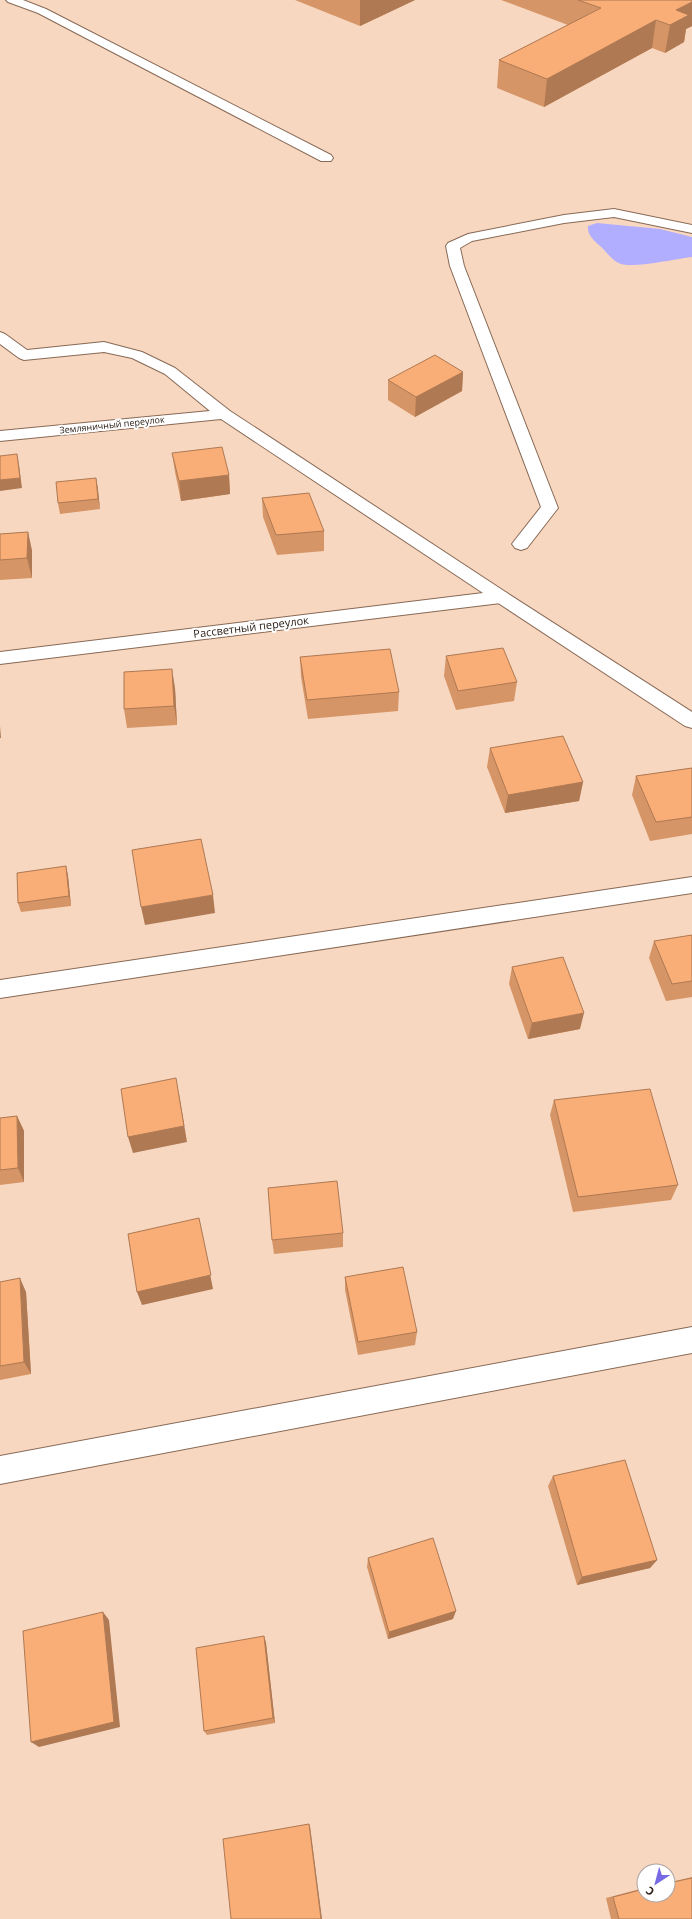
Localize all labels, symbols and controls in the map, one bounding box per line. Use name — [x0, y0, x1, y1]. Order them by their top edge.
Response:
street label: Земляничный переулок — [59, 412, 165, 436]
street label: Рассветный переулок — [192, 612, 310, 641]
north arrow — [636, 1863, 676, 1903]
text: С — [643, 1883, 657, 1900]

